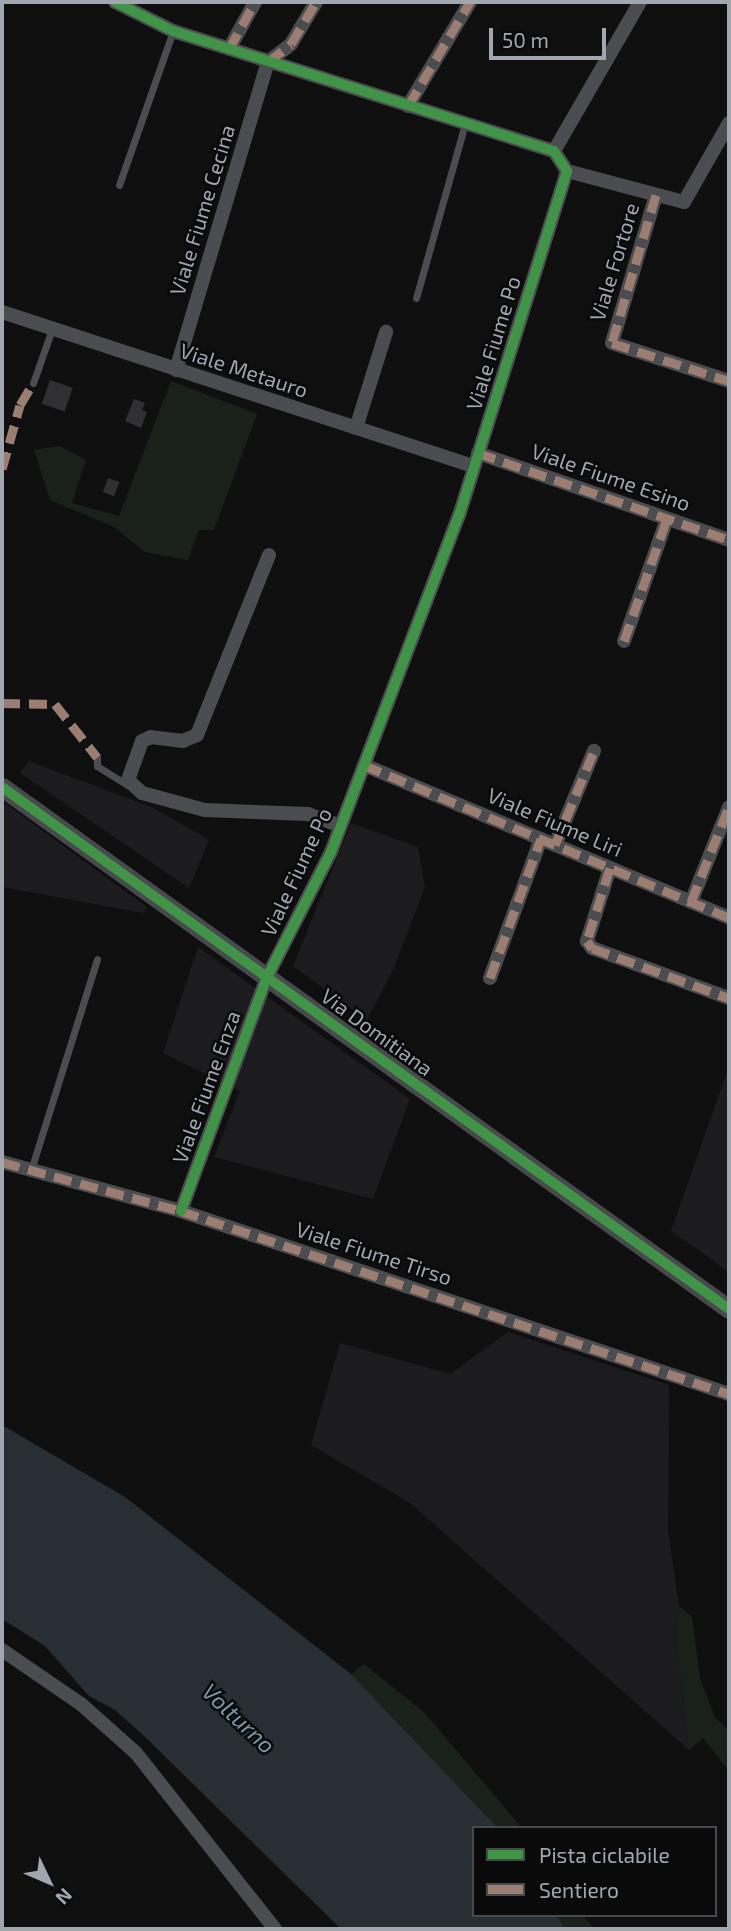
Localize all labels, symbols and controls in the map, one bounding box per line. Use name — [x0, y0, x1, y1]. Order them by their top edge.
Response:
scale bar — [493, 14, 610, 58]
text: 50 m — [502, 27, 549, 52]
street label: Viale Fiume Cecina — [164, 122, 240, 298]
street label: Viale Fortore — [584, 200, 644, 324]
street label: Viale Fiume Po — [461, 273, 525, 413]
street label: Viale Metauro — [177, 337, 311, 403]
street label: Viale Fiume Esino — [528, 438, 694, 516]
street label: Viale Fiume Liri — [484, 782, 626, 862]
street label: Viale Fiume Po — [255, 804, 337, 940]
street label: Via Domitiana — [316, 983, 438, 1081]
street label: Viale Fiume Enza — [167, 1007, 245, 1167]
street label: Viale Fiume Tirso — [293, 1216, 455, 1290]
water label: Volturno — [197, 1677, 281, 1759]
legend — [472, 1826, 717, 1917]
text: Pista ciclabile — [539, 1842, 670, 1867]
north arrow — [14, 1847, 84, 1917]
text: Sentiero — [539, 1877, 619, 1902]
text: N — [51, 1884, 78, 1910]

